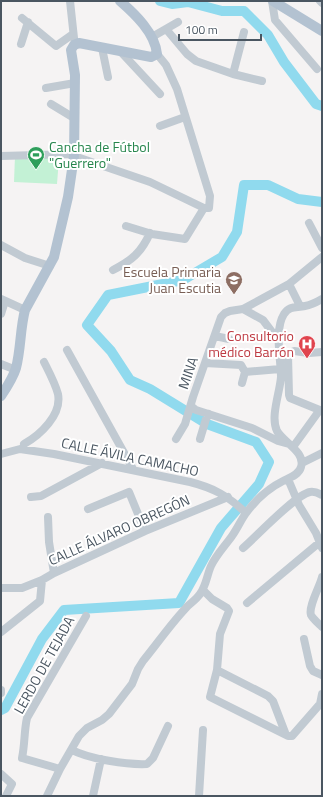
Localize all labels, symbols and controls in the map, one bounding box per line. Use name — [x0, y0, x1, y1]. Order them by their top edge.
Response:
scale bar — [179, 16, 261, 42]
text: 100 m — [185, 20, 218, 39]
place label: Cancha de Fútbol "Guerrero" — [49, 136, 150, 173]
sports icon: Cancha de Fútbol "Guerrero" — [26, 145, 46, 170]
place label: Escuela Primaria Juan Escutia — [123, 261, 221, 298]
school or university icon: Escuela Primaria Juan Escutia — [224, 270, 244, 295]
place label: Consultorio médico Barrón — [208, 325, 294, 362]
hospital icon: Consultorio médico Barrón — [297, 334, 317, 359]
street label: MINA — [172, 353, 203, 392]
street label: CALLE ÁVILA CAMACHO — [59, 432, 201, 481]
street label: CALLE ÁLVARO OBREGÓN — [45, 489, 193, 570]
street label: LERDO DE TEJADA — [8, 611, 79, 717]

